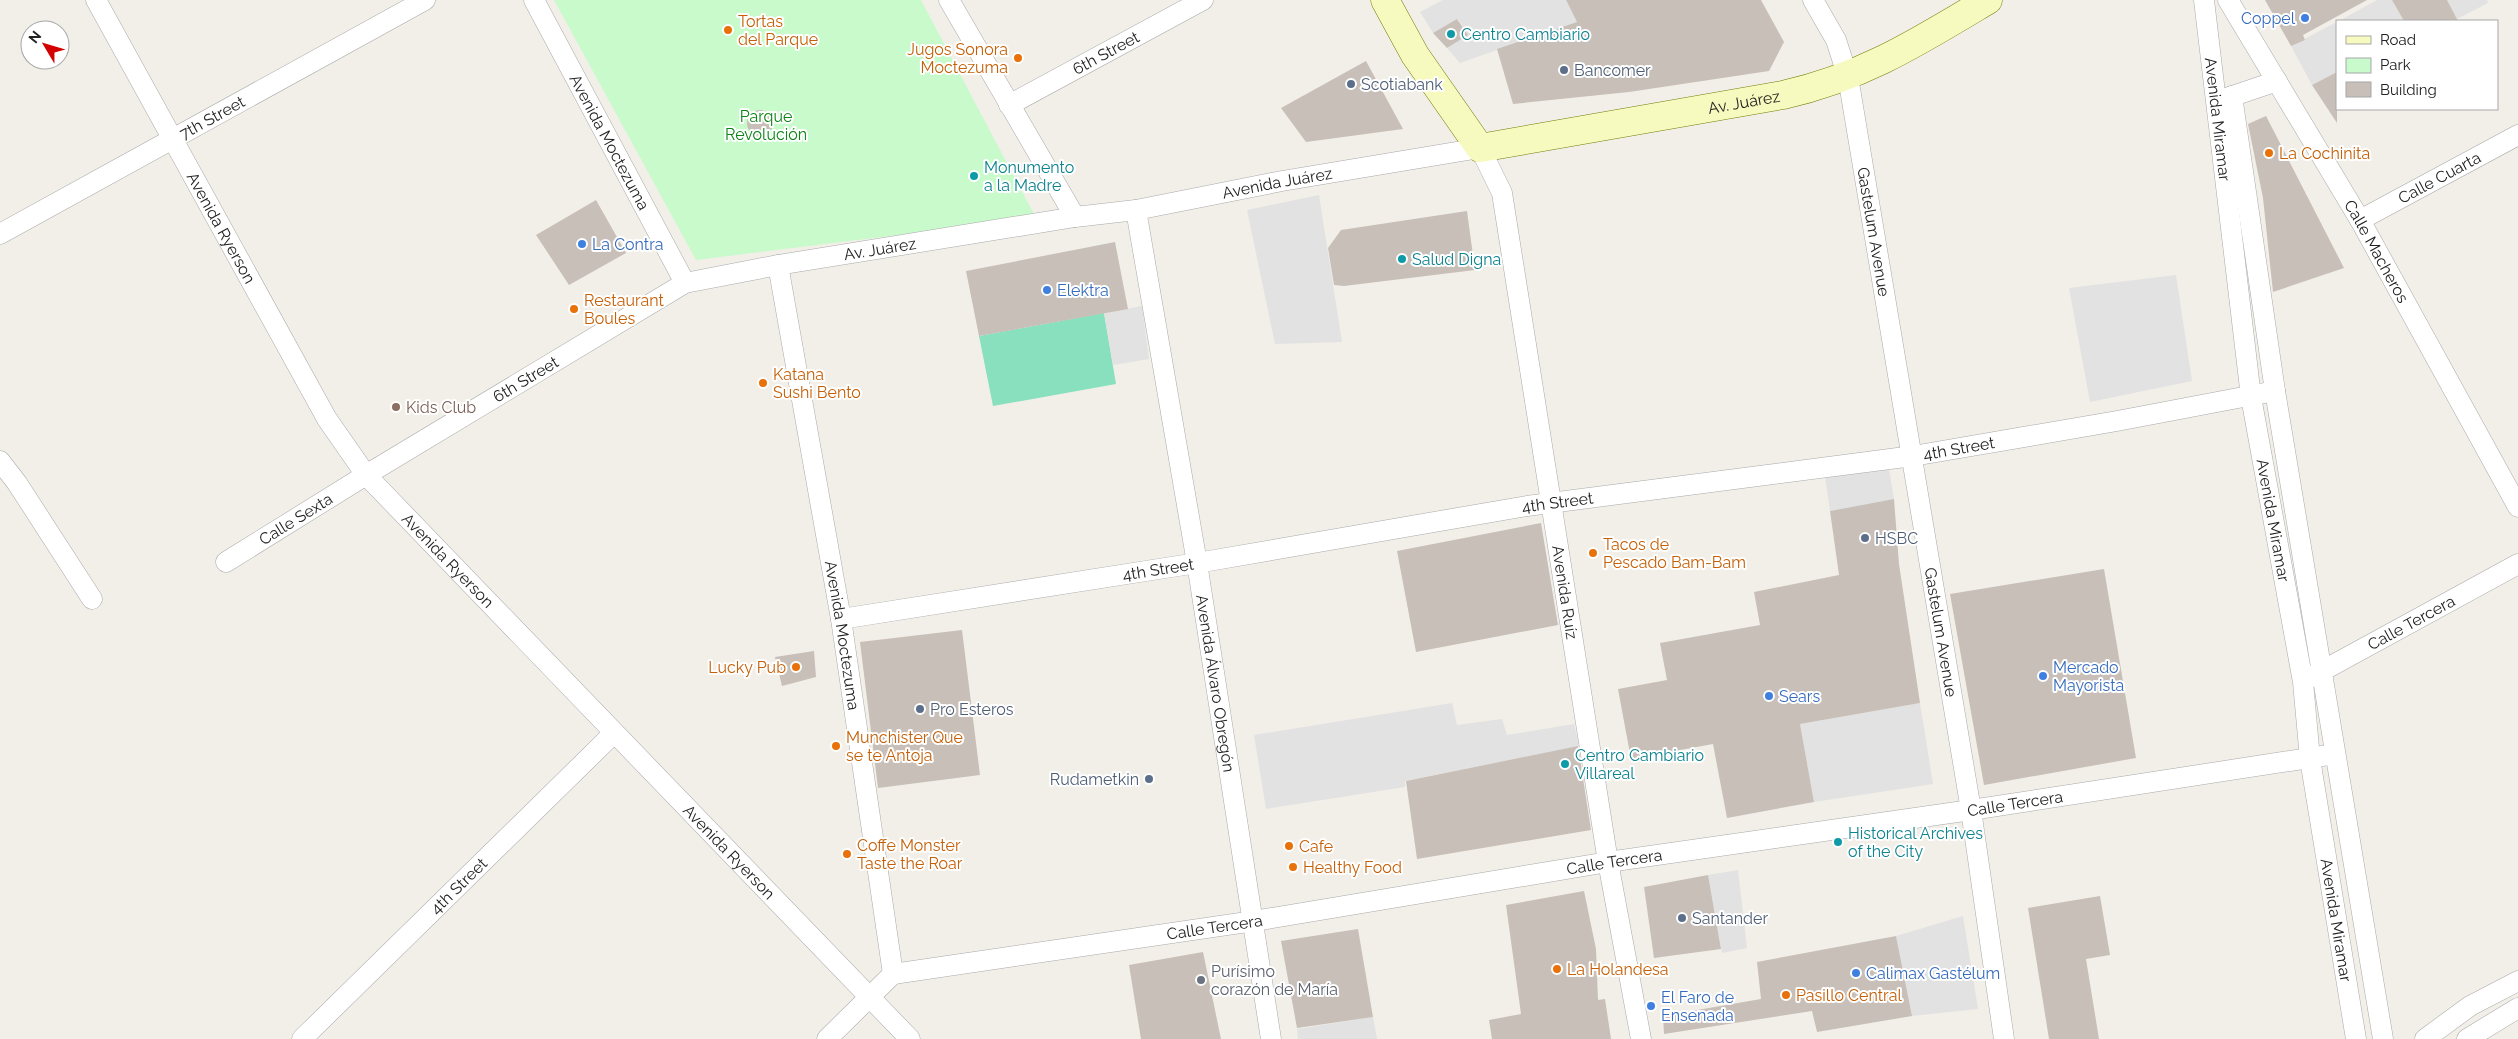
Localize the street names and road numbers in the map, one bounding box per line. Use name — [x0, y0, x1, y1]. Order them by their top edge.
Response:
street label: 6th Street — [1069, 27, 1143, 78]
street label: Avenida Miramar — [2201, 56, 2235, 182]
street label: Avenida Moctezuma — [566, 71, 654, 213]
street label: Av. Juárez — [1706, 86, 1782, 117]
street label: 7th Street — [176, 91, 249, 143]
street label: Calle Cuarta — [2395, 147, 2484, 207]
street label: Avenida Juárez — [1221, 163, 1334, 202]
street label: Gastelum Avenue — [1854, 166, 1894, 298]
street label: Avenida Ryerson — [183, 169, 260, 287]
street label: Calle Macheros — [2341, 196, 2413, 306]
street label: Av. Juárez — [842, 233, 917, 264]
street label: 6th Street — [489, 352, 562, 406]
street label: 4th Street — [1922, 433, 1997, 464]
street label: Avenida Miramar — [2253, 457, 2294, 584]
street label: 4th Street — [1520, 488, 1595, 516]
street label: Calle Sexta — [255, 489, 336, 549]
street label: Avenida Ryerson — [398, 509, 498, 611]
street label: Avenida Ruíz — [1548, 544, 1582, 641]
street label: 4th Street — [1121, 554, 1196, 584]
street label: Avenida Moctezuma — [821, 559, 864, 711]
street label: Gastelum Avenue — [1921, 566, 1961, 698]
street label: Calle Tercera — [2364, 591, 2458, 654]
street label: Avenida Álvaro Obregón — [1193, 593, 1239, 773]
street label: Calle Tercera — [1966, 786, 2064, 820]
street label: Avenida Ryerson — [679, 800, 779, 903]
street label: Calle Tercera — [1565, 845, 1663, 878]
street label: 4th Street — [426, 853, 491, 918]
street label: Avenida Miramar — [2317, 857, 2356, 983]
street label: Calle Tercera — [1165, 910, 1264, 943]

